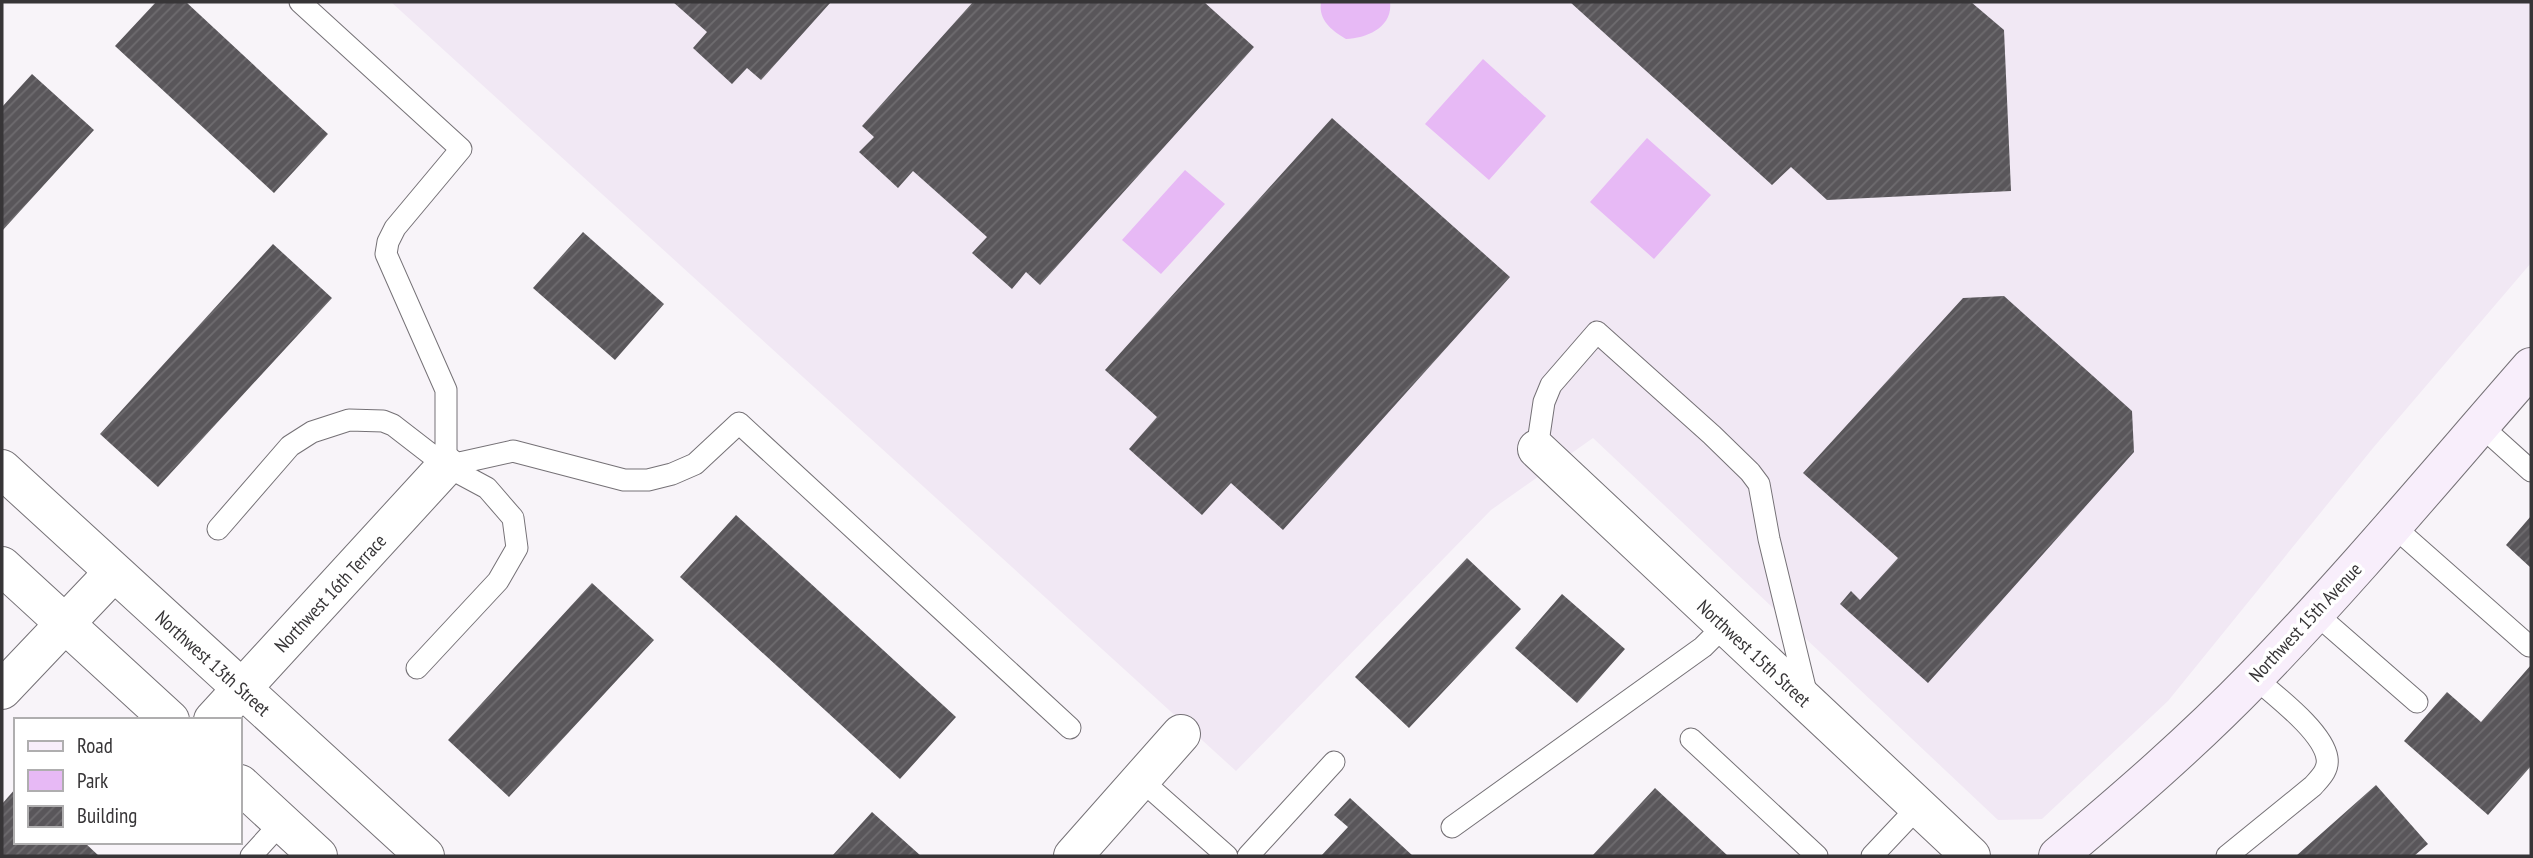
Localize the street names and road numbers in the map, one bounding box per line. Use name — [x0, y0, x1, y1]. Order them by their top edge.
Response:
street label: Northwest 16th Terrace — [269, 529, 391, 657]
street label: Northwest 15th Avenue — [2244, 557, 2367, 687]
street label: Northwest 15th Street — [1692, 594, 1816, 712]
street label: Northwest 13th Street — [151, 605, 276, 721]

